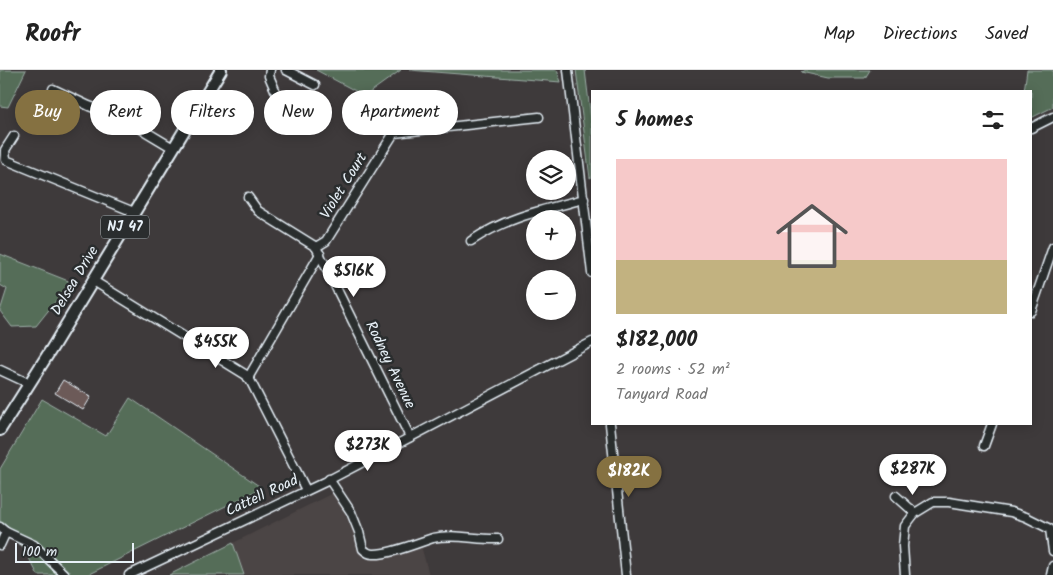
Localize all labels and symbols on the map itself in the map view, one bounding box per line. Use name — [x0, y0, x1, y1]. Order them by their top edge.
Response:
street label: Violet Court — [314, 148, 374, 224]
road number: NJ 47 — [101, 216, 149, 238]
street label: Delsea Drive — [45, 241, 105, 320]
pin: $516K — [319, 256, 389, 298]
street label: Rodney Avenue — [358, 317, 422, 413]
pin: $455K — [181, 326, 251, 369]
pin: $273K — [333, 430, 403, 472]
pin: $287K — [878, 454, 948, 496]
pin: $182K — [594, 456, 664, 498]
street label: Cattell Road — [222, 468, 303, 523]
scale bar — [15, 540, 134, 563]

